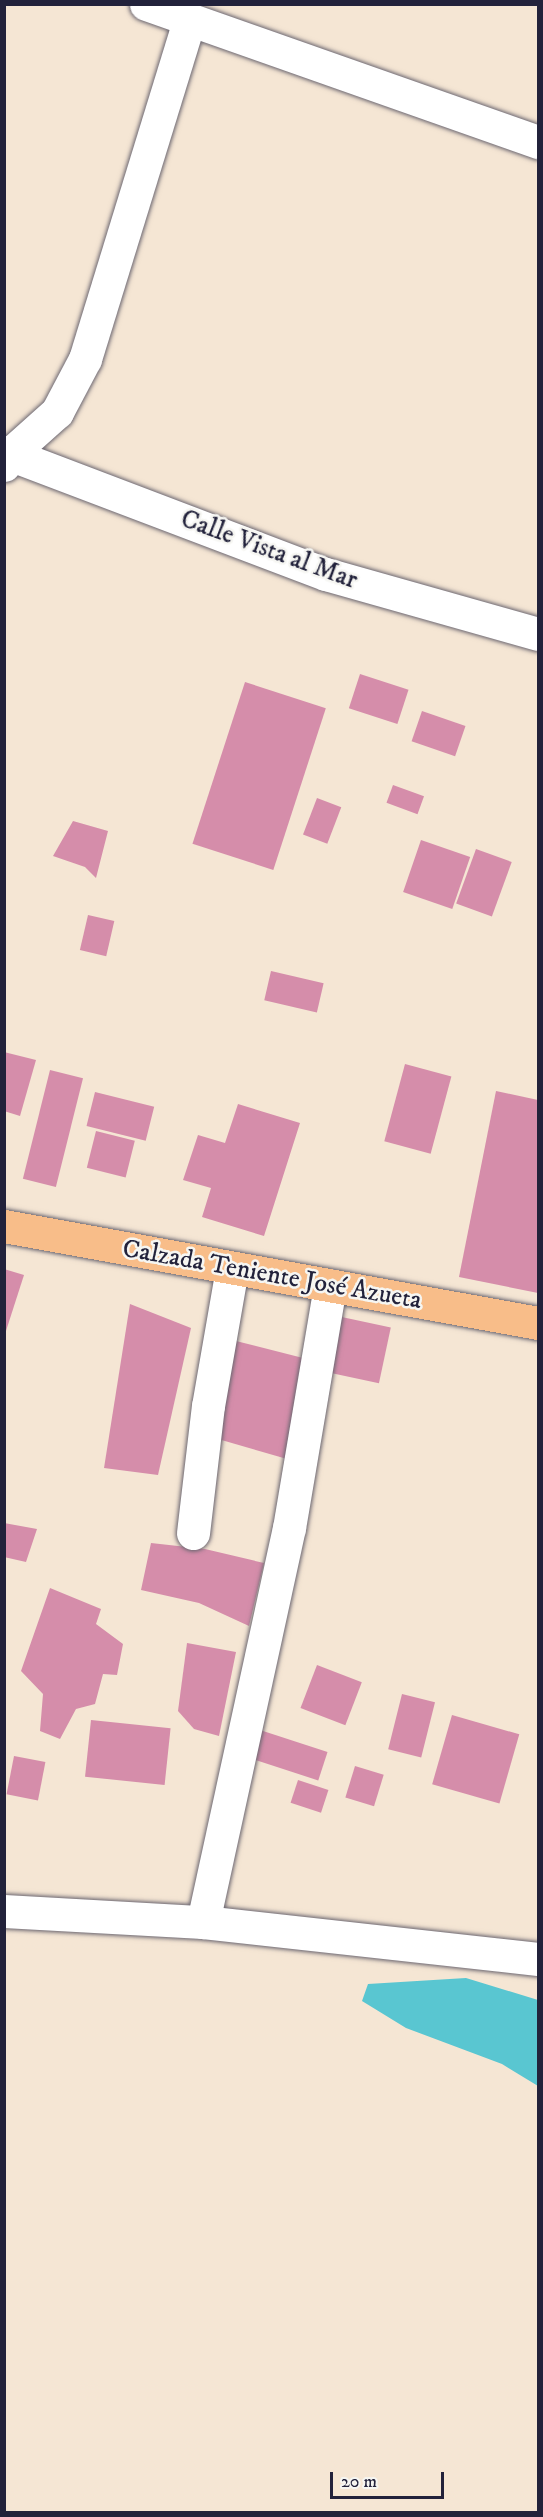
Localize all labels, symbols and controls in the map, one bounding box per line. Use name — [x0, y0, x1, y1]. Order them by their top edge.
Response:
street label: Calle Vista al Mar — [176, 504, 362, 596]
street label: Calzada Teniente José Azueta — [120, 1233, 424, 1317]
scale bar — [333, 2460, 447, 2498]
text: 20 m — [341, 2471, 377, 2493]

